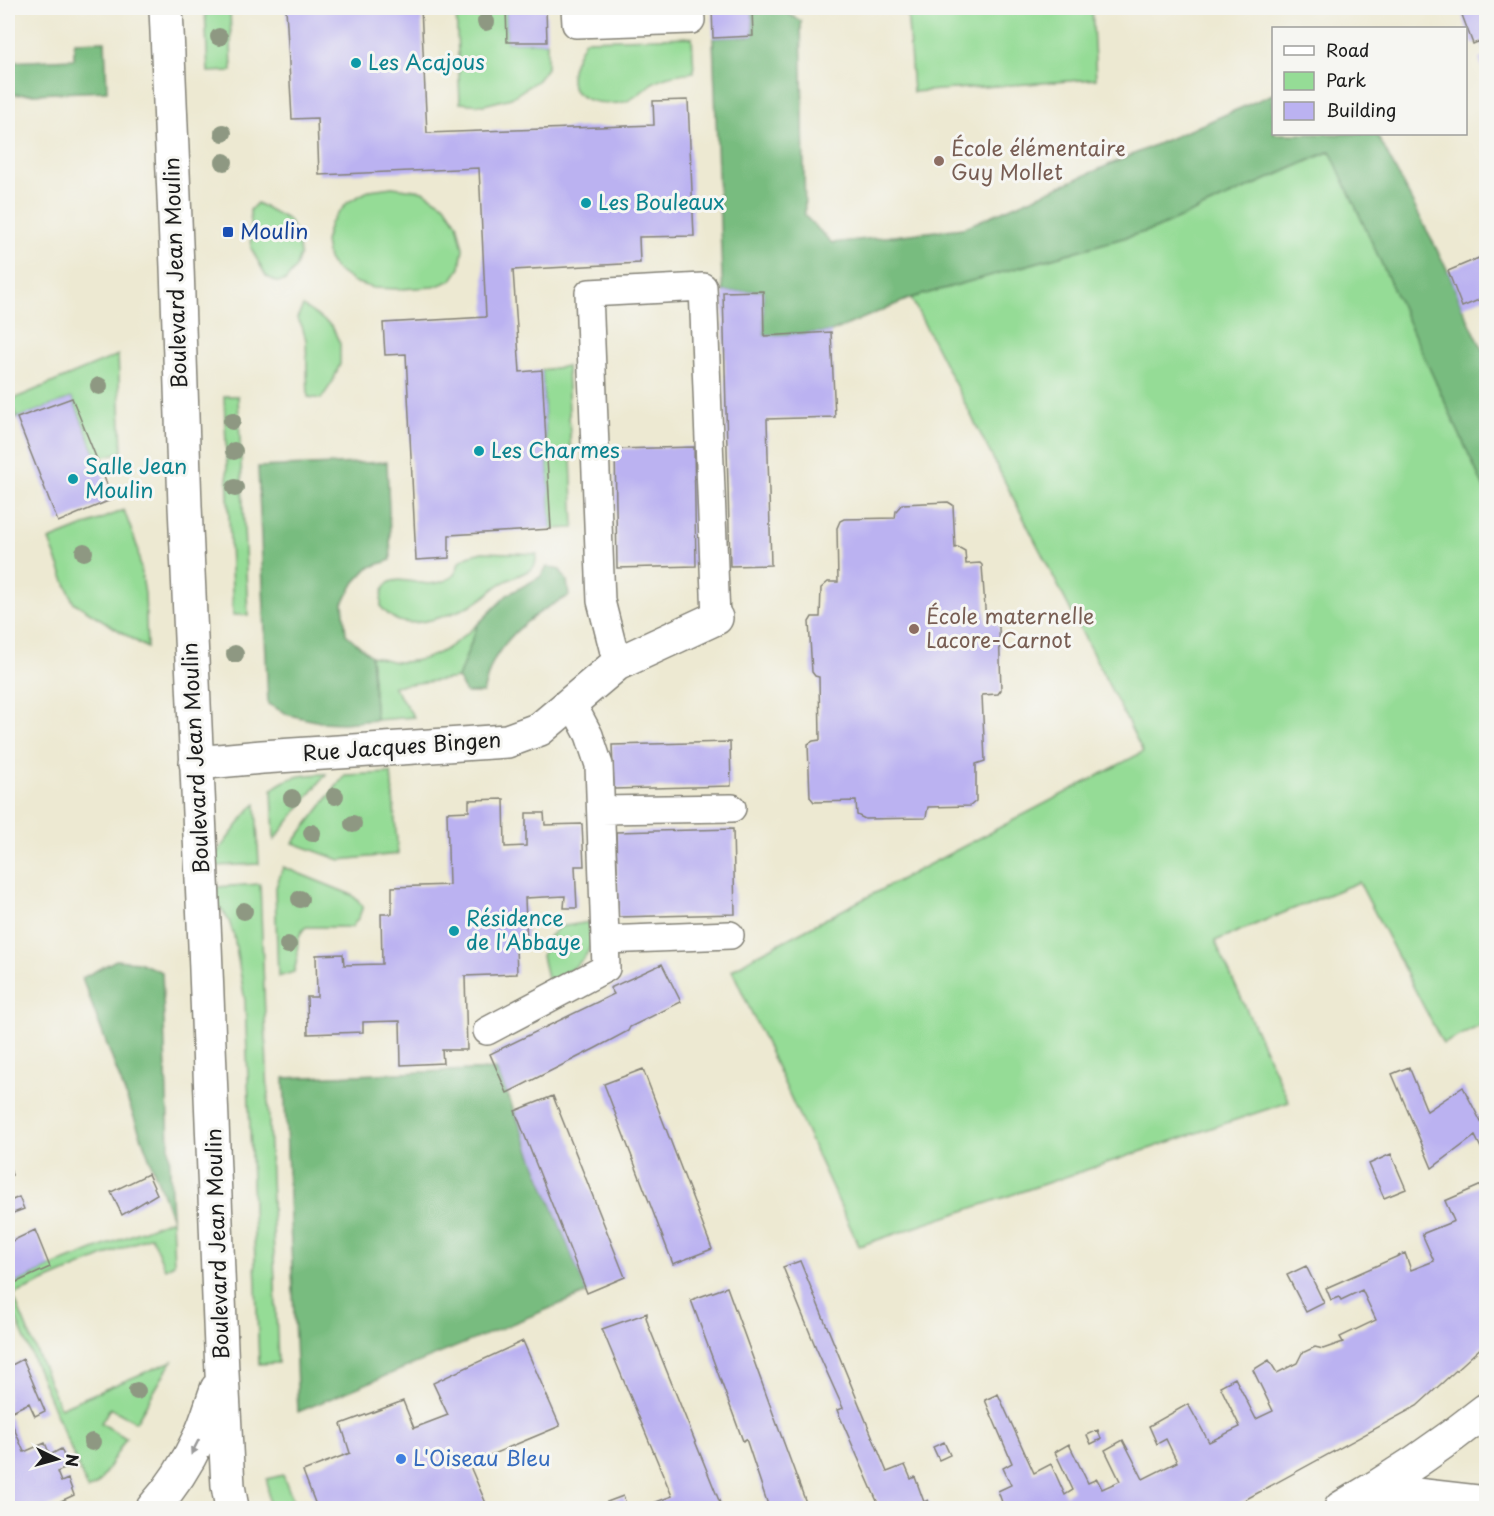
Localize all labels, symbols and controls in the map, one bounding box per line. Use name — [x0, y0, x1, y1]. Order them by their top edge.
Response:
legend — [1272, 27, 1467, 135]
text: Road — [1326, 36, 1370, 63]
place label: Les Acajous — [368, 45, 485, 77]
marker: Les Acajous — [349, 56, 363, 70]
text: Park — [1326, 66, 1366, 93]
text: Building — [1326, 96, 1396, 123]
place label: École élémentaire Guy Mollet — [951, 131, 1126, 187]
marker: École élémentaire Guy Mollet — [932, 154, 946, 168]
street label: Boulevard Jean Moulin — [154, 157, 194, 389]
place label: Les Bouleaux — [598, 185, 725, 217]
marker: Les Bouleaux — [579, 196, 593, 210]
place label: Moulin — [240, 214, 309, 246]
marker: Moulin — [221, 225, 235, 239]
place label: Les Charmes — [491, 433, 620, 465]
marker: Les Charmes — [472, 444, 486, 458]
place label: Salle Jean Moulin — [85, 449, 187, 505]
marker: Salle Jean Moulin — [66, 472, 80, 486]
place label: École maternelle Lacore-Carnot — [926, 599, 1094, 655]
marker: École maternelle Lacore-Carnot — [907, 622, 921, 636]
street label: Boulevard Jean Moulin — [172, 642, 216, 874]
street label: Rue Jacques Bingen — [302, 722, 502, 768]
place label: Résidence de l'Abbaye — [466, 901, 581, 957]
marker: Résidence de l'Abbaye — [447, 924, 461, 938]
street label: Boulevard Jean Moulin — [196, 1128, 236, 1360]
north arrow — [27, 1429, 87, 1489]
one-way arrow — [190, 1439, 199, 1456]
place label: L'Oiseau Bleu — [413, 1441, 551, 1473]
marker: L'Oiseau Bleu — [394, 1452, 408, 1466]
text: N — [60, 1453, 85, 1468]

